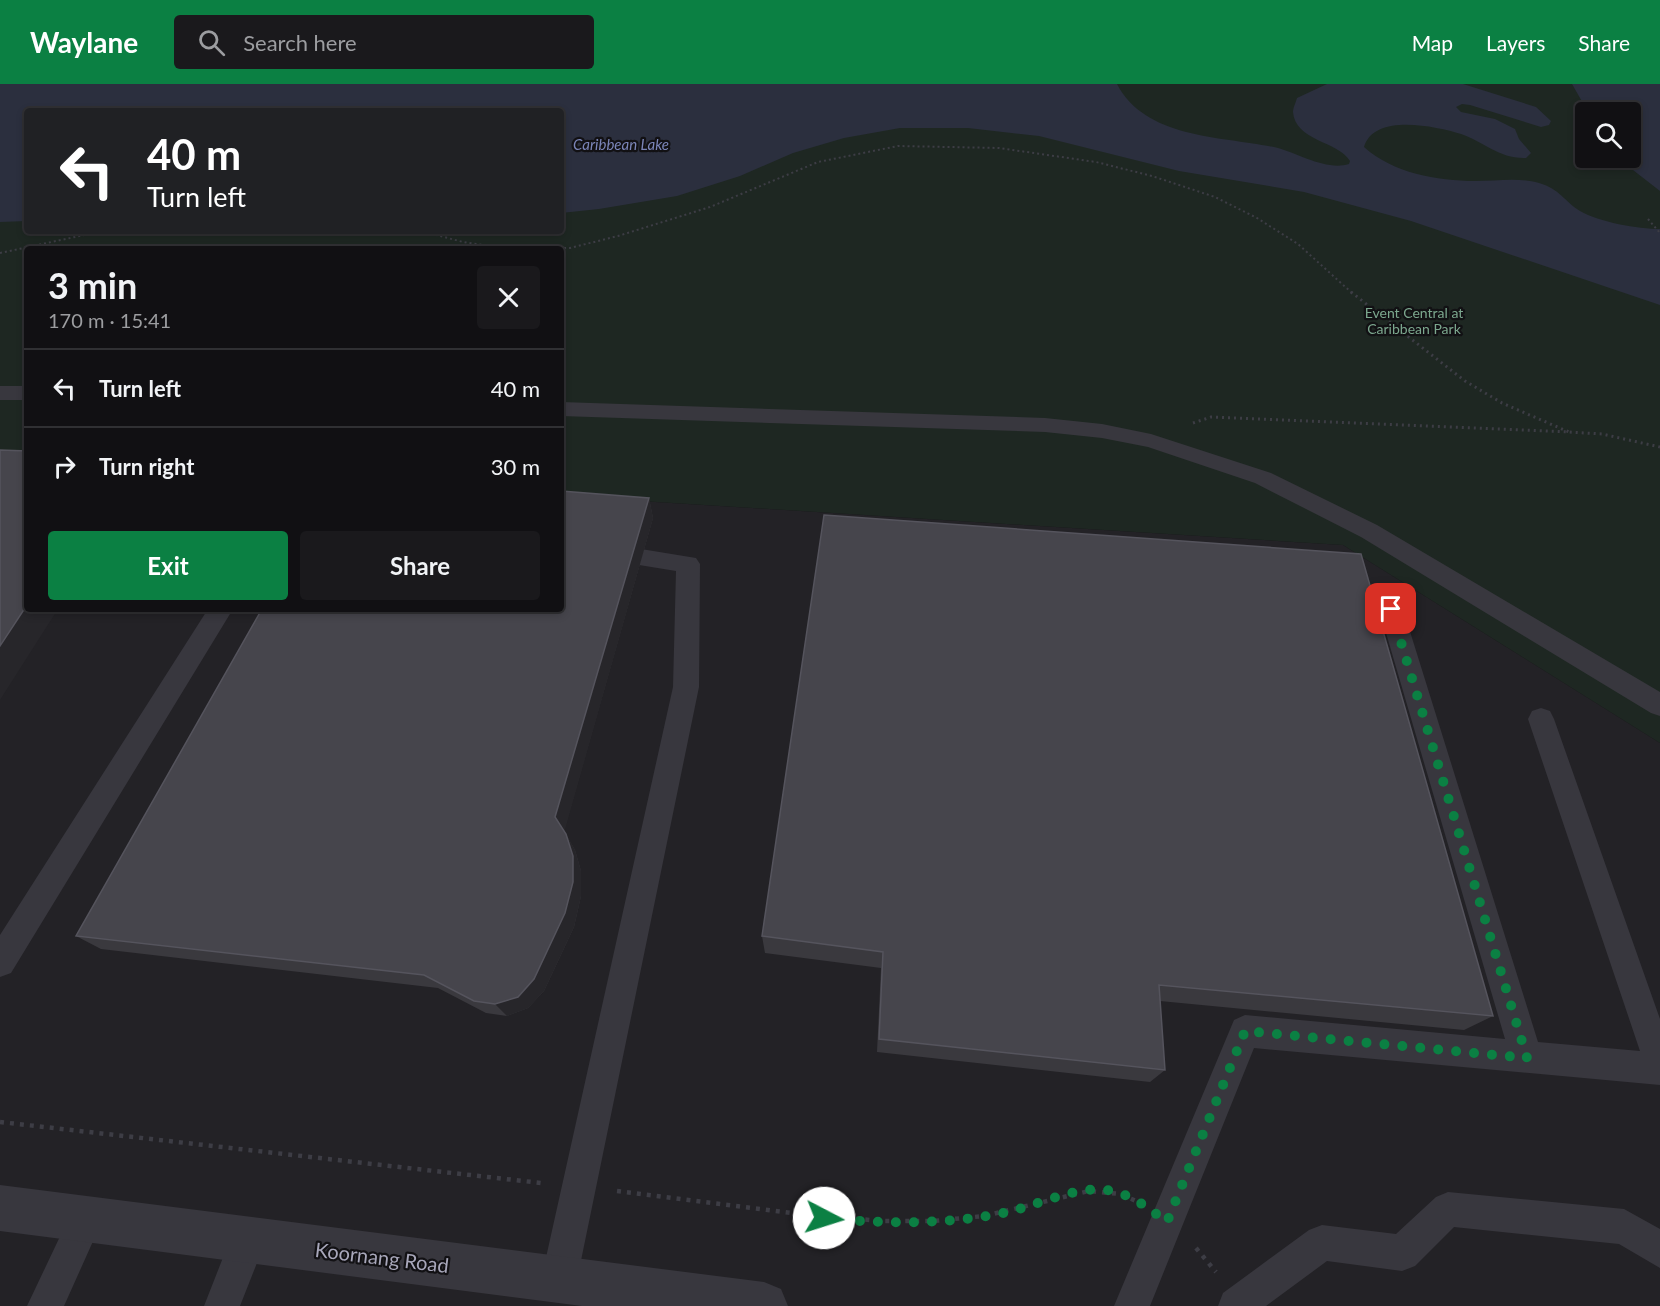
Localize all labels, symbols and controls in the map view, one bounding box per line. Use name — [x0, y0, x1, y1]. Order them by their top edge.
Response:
search box — [174, 15, 594, 69]
text: Waylane — [30, 25, 138, 59]
icon: search — [195, 26, 228, 59]
text: Search here — [243, 29, 357, 56]
text: Map — [1412, 30, 1453, 55]
text: Layers — [1486, 30, 1545, 55]
text: Share — [1578, 30, 1630, 55]
map controls — [1575, 102, 1641, 168]
button: search — [1575, 102, 1641, 168]
text: 40 m — [147, 129, 241, 179]
icon: left — [48, 132, 126, 210]
water label: Caribbean Lake — [573, 135, 669, 153]
text: Turn left — [147, 180, 246, 213]
text: 3 min — [48, 263, 137, 307]
button: close — [477, 266, 540, 329]
park label: Event Central at Caribbean Park — [1365, 304, 1463, 337]
text: 170 m · 15:41 — [48, 308, 171, 332]
icon: left — [48, 372, 81, 405]
text: Turn left — [99, 375, 181, 402]
text: 40 m — [491, 375, 540, 402]
icon: right — [48, 450, 81, 483]
text: Turn right — [99, 453, 194, 480]
text: 30 m — [491, 453, 540, 480]
button: Exit — [48, 531, 288, 600]
button: Share — [300, 531, 540, 600]
pin — [1365, 583, 1416, 634]
icon: arrive — [1374, 592, 1407, 625]
position arrow — [792, 1186, 856, 1250]
street label: Koornang Road — [314, 1237, 450, 1277]

